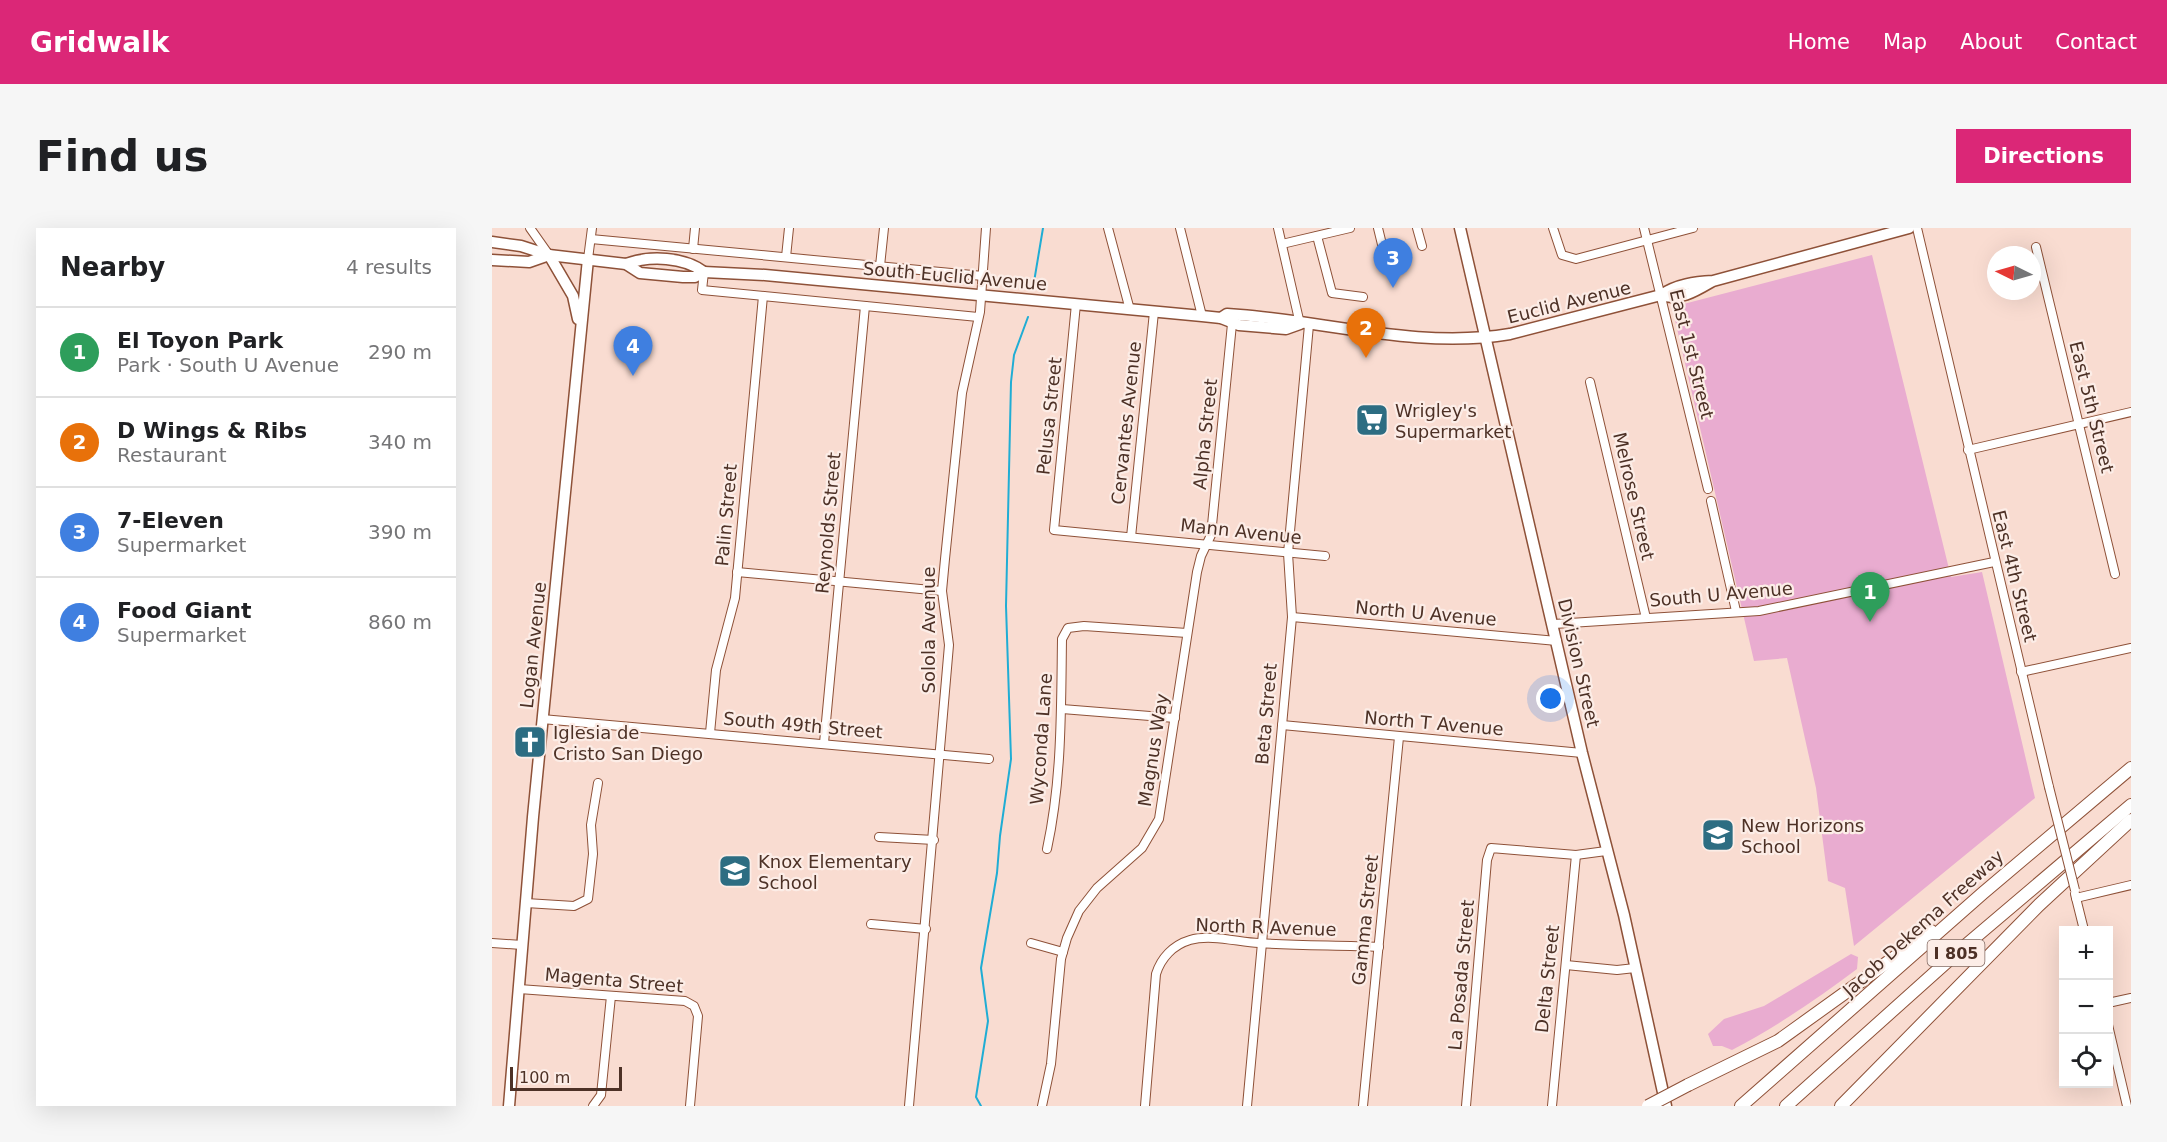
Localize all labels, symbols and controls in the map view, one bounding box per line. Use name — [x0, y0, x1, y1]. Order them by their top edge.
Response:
text: Gridwalk — [30, 26, 169, 59]
text: Home — [1788, 30, 1850, 54]
text: Map — [1883, 30, 1927, 54]
text: About — [1960, 30, 2022, 54]
text: Contact — [2055, 30, 2137, 54]
button: Directions — [1956, 129, 2131, 183]
text: Find us — [36, 132, 209, 181]
pin: 3 — [1374, 238, 1412, 288]
north arrow — [1987, 246, 2041, 300]
text: Nearby — [60, 252, 165, 282]
text: 4 results — [346, 255, 432, 279]
street label: South Euclid Avenue — [862, 257, 1048, 295]
street label: Euclid Avenue — [1505, 276, 1633, 328]
street label: East 1st Street — [1666, 287, 1718, 421]
pin: 2 — [1346, 308, 1386, 358]
pin: 4 — [614, 326, 652, 376]
text: El Toyon Park — [117, 328, 283, 353]
street label: East 5th Street — [2065, 339, 2119, 475]
text: 1 — [73, 340, 86, 364]
text: 290 m — [368, 340, 432, 364]
street label: Cervantes Avenue — [1107, 340, 1145, 506]
text: Park · South U Avenue — [117, 353, 339, 377]
street label: Pelusa Street — [1032, 356, 1066, 476]
street label: Alpha Street — [1189, 377, 1221, 491]
place label: Wrigley's Supermarket — [1395, 400, 1511, 442]
supermarket icon: Wrigley's Supermarket — [1354, 402, 1390, 438]
text: D Wings & Ribs — [117, 418, 307, 443]
text: 2 — [73, 430, 86, 454]
text: 340 m — [368, 430, 432, 454]
street label: Melrose Street — [1609, 430, 1659, 562]
text: Restaurant — [117, 443, 227, 467]
street label: Reynolds Street — [811, 451, 845, 595]
street label: Palin Street — [711, 463, 741, 567]
text: 7-Eleven — [117, 508, 224, 533]
street label: East 4th Street — [1988, 508, 2042, 644]
street label: Mann Avenue — [1179, 514, 1303, 548]
text: 3 — [73, 520, 86, 544]
text: 390 m — [368, 520, 432, 544]
text: Supermarket — [117, 533, 246, 557]
street label: Solola Avenue — [918, 566, 939, 694]
pin: 1 — [1850, 572, 1890, 622]
street label: South U Avenue — [1648, 577, 1794, 611]
street label: Logan Avenue — [516, 581, 550, 709]
street label: North U Avenue — [1354, 596, 1498, 630]
street label: Division Street — [1554, 596, 1604, 730]
text: Food Giant — [117, 598, 251, 623]
text: 4 — [73, 610, 86, 634]
text: 860 m — [368, 610, 432, 634]
text: Supermarket — [117, 623, 246, 647]
street label: Beta Street — [1251, 662, 1281, 766]
street label: Wyconda Lane — [1026, 672, 1056, 806]
your location — [1536, 684, 1565, 713]
street label: Magnus Way — [1134, 692, 1172, 808]
street label: North T Avenue — [1364, 706, 1504, 740]
street label: South 49th Street — [722, 708, 884, 742]
place label: Iglesia de Cristo San Diego — [553, 722, 703, 764]
church icon: Iglesia de Cristo San Diego — [512, 724, 548, 760]
place label: New Horizons School — [1741, 815, 1864, 857]
school or university icon: New Horizons School — [1700, 817, 1736, 853]
street label: Jacob Dekema Freeway — [1838, 845, 2008, 1001]
place label: Knox Elementary School — [758, 851, 912, 893]
school or university icon: Knox Elementary School — [717, 853, 753, 889]
street label: Gamma Street — [1348, 854, 1382, 986]
street label: La Posada Street — [1444, 899, 1478, 1051]
street label: North R Avenue — [1195, 914, 1337, 940]
street label: Delta Street — [1531, 924, 1563, 1034]
map controls — [2059, 926, 2113, 1088]
button: + — [2059, 926, 2113, 980]
road number: I 805 — [1928, 940, 1984, 966]
street label: Magenta Street — [544, 963, 684, 997]
button: − — [2059, 980, 2113, 1034]
button: locate — [2059, 1034, 2113, 1088]
scale bar — [510, 1064, 622, 1092]
text: 100 m — [519, 1068, 570, 1087]

